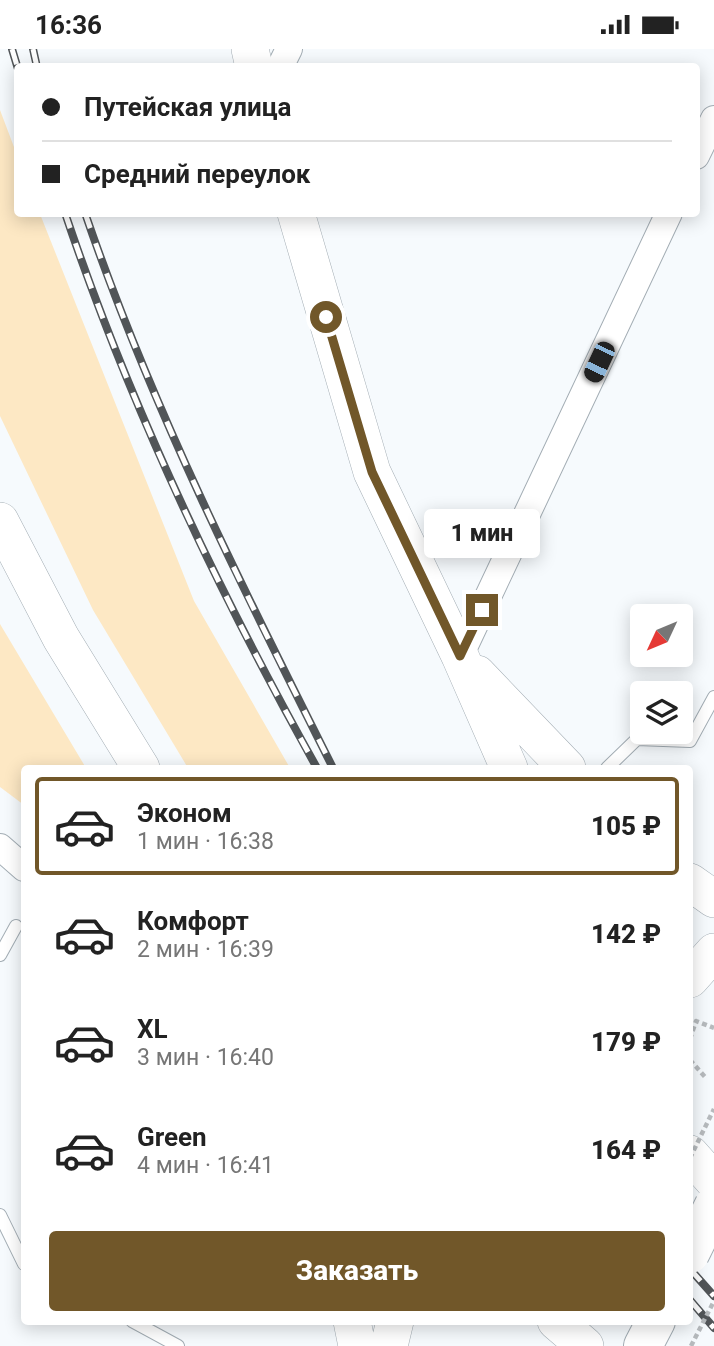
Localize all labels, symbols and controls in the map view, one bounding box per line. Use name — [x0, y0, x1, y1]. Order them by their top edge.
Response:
text: 16:36 — [35, 10, 102, 40]
text: Путейская улица — [84, 92, 292, 122]
text: Средний переулок — [84, 159, 310, 189]
route start — [310, 301, 342, 333]
car — [581, 339, 618, 385]
callout: 1 мин — [424, 509, 540, 557]
text: 1 мин — [451, 520, 513, 547]
route end — [466, 594, 498, 626]
north arrow — [630, 604, 693, 667]
map controls — [630, 604, 693, 744]
button: layers — [630, 681, 693, 744]
icon: car — [53, 795, 116, 858]
text: Эконом — [137, 798, 232, 828]
text: 105 ₽ — [591, 811, 661, 841]
text: 1 мин · 16:38 — [137, 828, 274, 855]
icon: car — [53, 903, 116, 966]
text: Комфорт — [137, 906, 249, 936]
text: 142 ₽ — [591, 919, 661, 949]
text: 2 мин · 16:39 — [137, 936, 274, 963]
icon: car — [53, 1011, 116, 1074]
text: XL — [137, 1014, 168, 1044]
text: 179 ₽ — [591, 1027, 661, 1057]
text: 3 мин · 16:40 — [137, 1044, 274, 1071]
icon: car — [53, 1119, 116, 1182]
text: Green — [137, 1122, 207, 1152]
text: 164 ₽ — [591, 1135, 661, 1165]
text: 4 мин · 16:41 — [137, 1152, 274, 1179]
button: Заказать — [49, 1231, 665, 1311]

